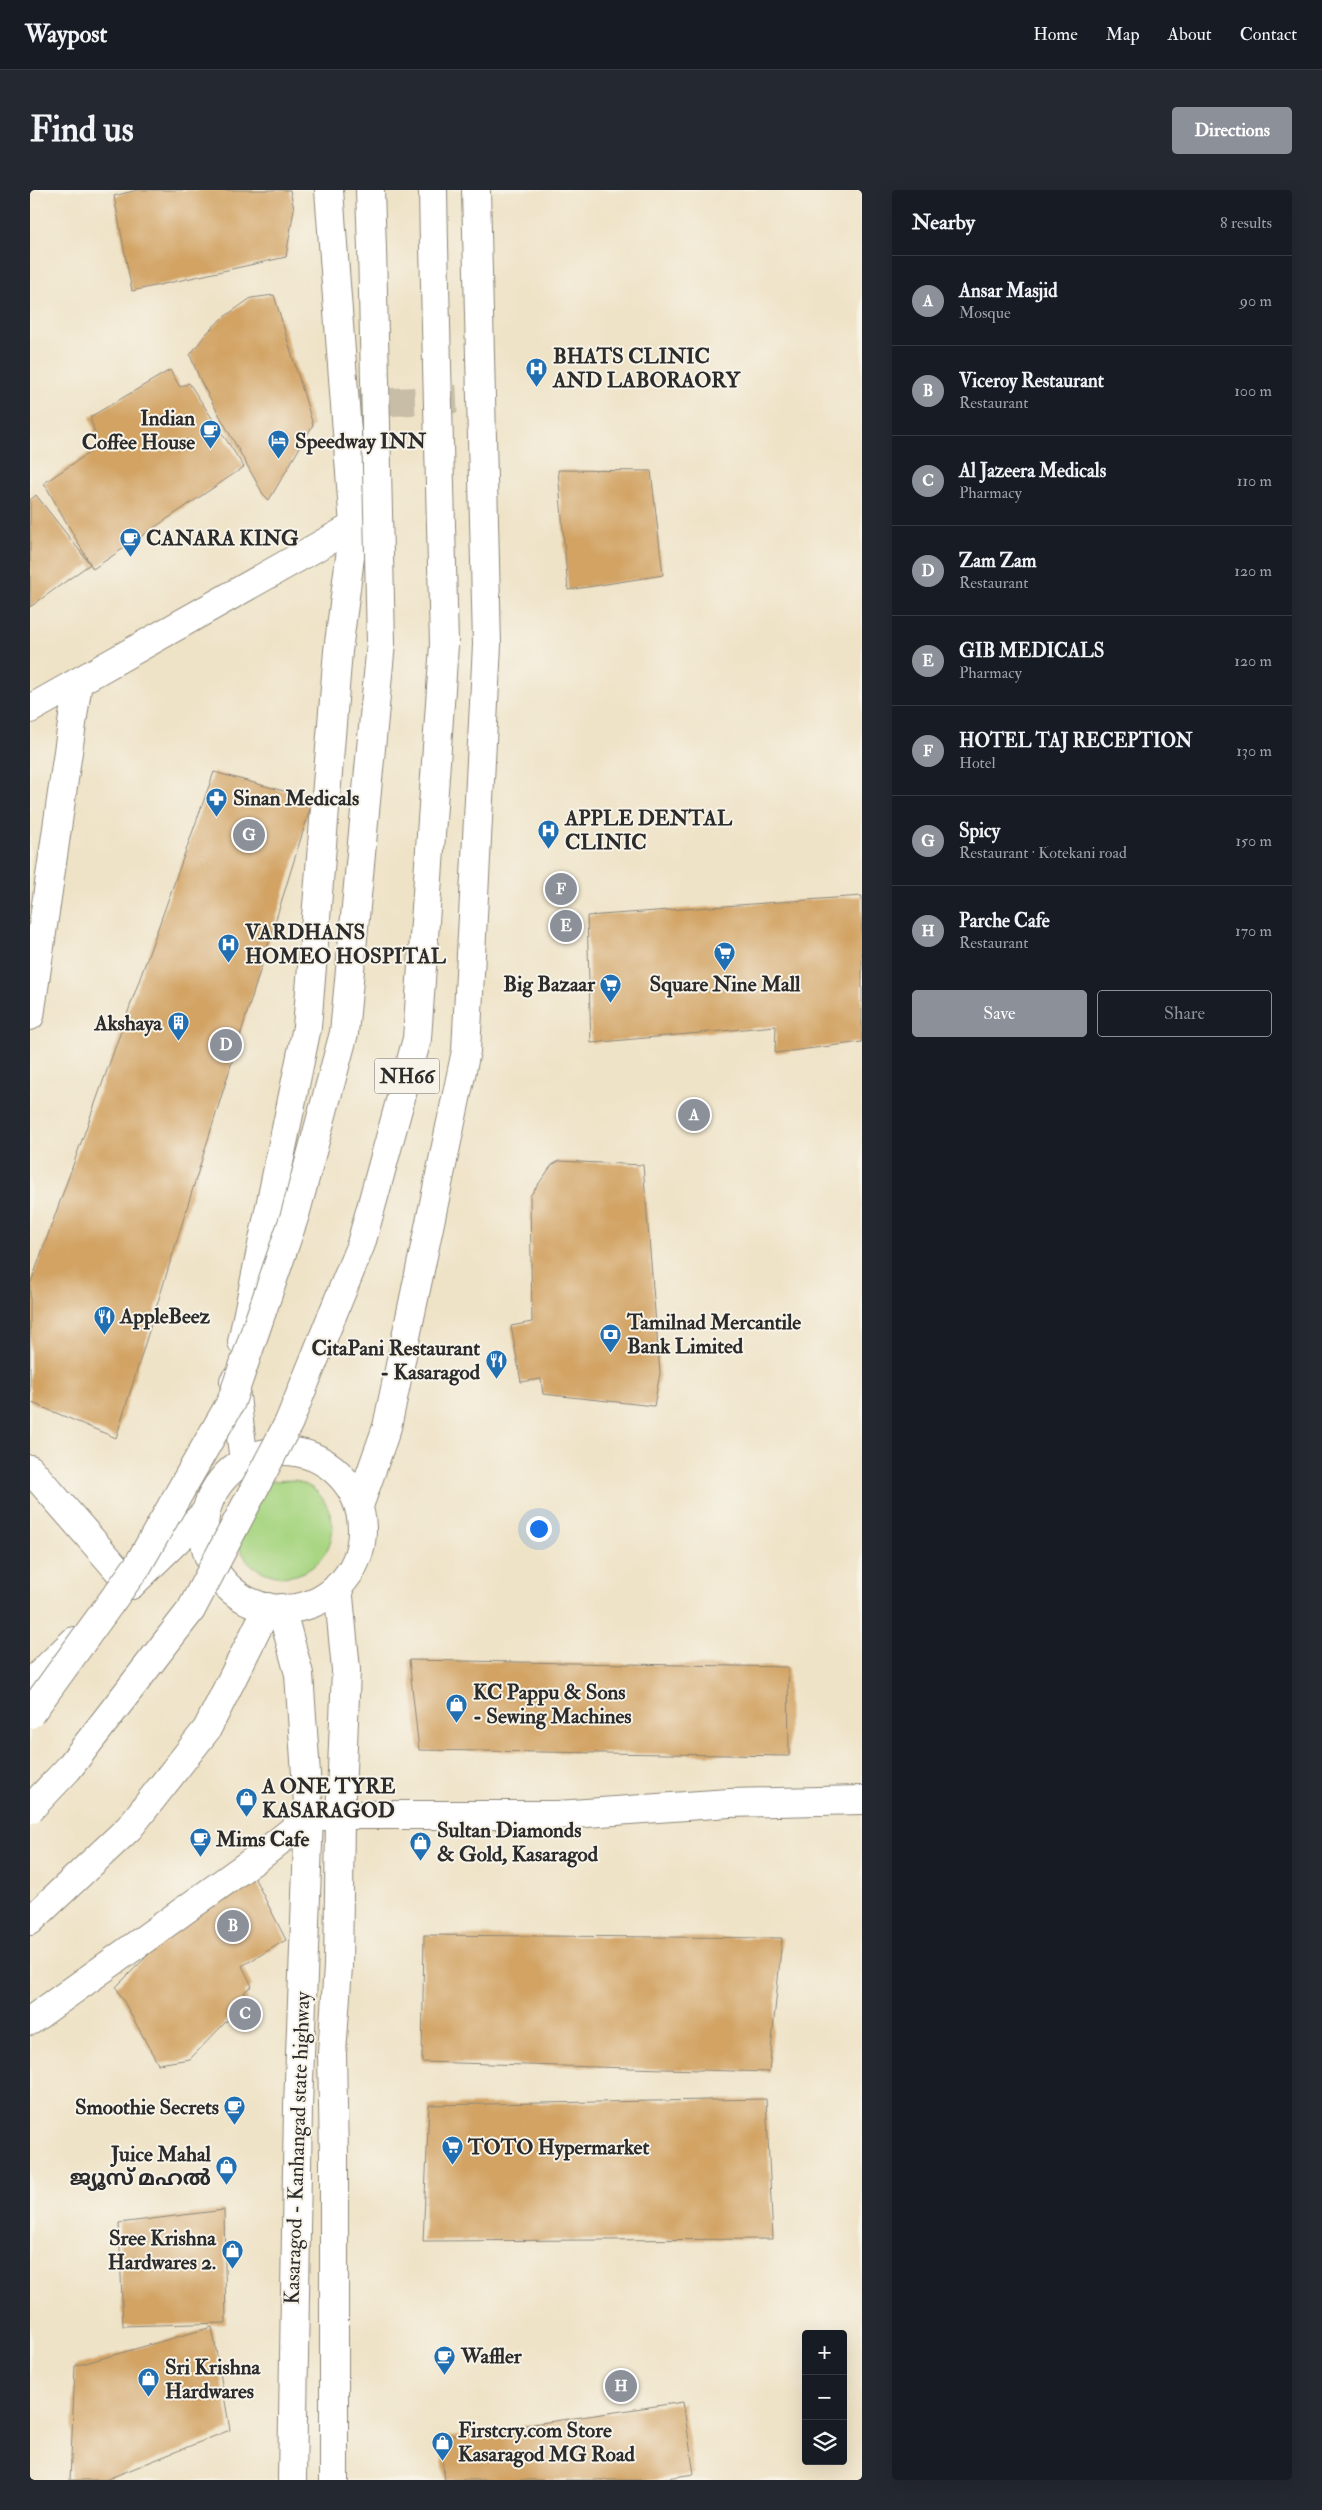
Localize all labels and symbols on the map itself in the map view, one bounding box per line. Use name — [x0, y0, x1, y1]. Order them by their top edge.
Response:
place label: BHATS CLINIC AND LABORAORY — [552, 343, 742, 394]
hospital icon: BHATS CLINIC AND LABORAORY — [525, 356, 549, 387]
place label: Indian Coffee House — [82, 405, 195, 456]
cafe icon: Indian Coffee House — [199, 418, 223, 449]
place label: Speedway INN — [295, 428, 427, 455]
hotel icon: Speedway INN — [267, 429, 291, 460]
place label: CANARA KING — [146, 525, 299, 552]
cafe icon: CANARA KING — [118, 526, 142, 557]
place label: Sinan Medicals — [233, 785, 359, 812]
pharmacy icon: Sinan Medicals — [205, 786, 229, 817]
place label: APPLE DENTAL CLINIC — [564, 805, 733, 856]
pin: G — [233, 816, 265, 854]
hospital icon: APPLE DENTAL CLINIC — [537, 818, 561, 849]
pin: F — [545, 870, 577, 908]
pin: E — [550, 907, 582, 945]
place label: VARDHANS HOMEO HOSPITAL — [244, 919, 447, 970]
hospital icon: VARDHANS HOMEO HOSPITAL — [217, 932, 241, 963]
supermarket icon: Square Nine Mall — [713, 940, 737, 971]
place label: Big Bazaar — [503, 971, 596, 998]
place label: Square Nine Mall — [650, 971, 801, 998]
supermarket icon: Big Bazaar — [599, 972, 623, 1003]
place label: Akshaya — [93, 1010, 163, 1037]
building icon: Akshaya — [166, 1011, 190, 1042]
pin: D — [210, 1026, 242, 1064]
road number: NH66 — [374, 1058, 440, 1094]
pin: A — [678, 1096, 710, 1134]
place label: AppleBeez — [119, 1303, 211, 1330]
restaurant icon: AppleBeez — [92, 1304, 116, 1335]
place label: Tamilnad Mercantile Bank Limited — [626, 1309, 801, 1360]
bank icon: Tamilnad Mercantile Bank Limited — [599, 1322, 623, 1353]
place label: CitaPani Restaurant - Kasaragod — [311, 1335, 481, 1386]
restaurant icon: CitaPani Restaurant - Kasaragod — [484, 1348, 508, 1379]
your location — [526, 1516, 552, 1542]
place label: KC Pappu & Sons - Sewing Machines — [473, 1679, 632, 1730]
shop icon: KC Pappu & Sons - Sewing Machines — [445, 1692, 469, 1723]
place label: A ONE TYRE KASARAGOD — [261, 1773, 395, 1824]
shop icon: A ONE TYRE KASARAGOD — [234, 1786, 258, 1817]
place label: Sultan Diamonds & Gold, Kasaragod — [437, 1817, 599, 1868]
place label: Mims Cafe — [215, 1826, 309, 1853]
cafe icon: Mims Cafe — [188, 1827, 212, 1858]
shop icon: Sultan Diamonds & Gold, Kasaragod — [409, 1830, 433, 1861]
pin: B — [217, 1907, 249, 1945]
street label: Kasaragod - Kanhangad state highway — [279, 1990, 316, 2305]
pin: C — [229, 1995, 261, 2033]
place label: Smoothie Secrets — [75, 2094, 219, 2121]
cafe icon: Smoothie Secrets — [223, 2095, 247, 2126]
place label: TOTO Hypermarket — [467, 2134, 649, 2161]
supermarket icon: TOTO Hypermarket — [440, 2135, 464, 2166]
place label: Juice Mahal ജ്യൂസ് മഹൽ — [70, 2141, 212, 2192]
shop icon: Juice Mahal ജ്യൂസ് മഹൽ — [215, 2154, 239, 2185]
place label: Sree Krishna Hardwares 2. — [108, 2225, 217, 2276]
shop icon: Sree Krishna Hardwares 2. — [220, 2238, 244, 2269]
place label: Waffler — [460, 2343, 523, 2370]
cafe icon: Waffler — [433, 2344, 457, 2375]
place label: Sri Krishna Hardwares — [165, 2354, 261, 2405]
shop icon: Sri Krishna Hardwares — [137, 2367, 161, 2398]
pin: H — [605, 2367, 637, 2405]
place label: Firstcry.com Store Kasaragod MG Road — [458, 2417, 636, 2468]
shop icon: Firstcry.com Store Kasaragod MG Road — [430, 2430, 454, 2461]

